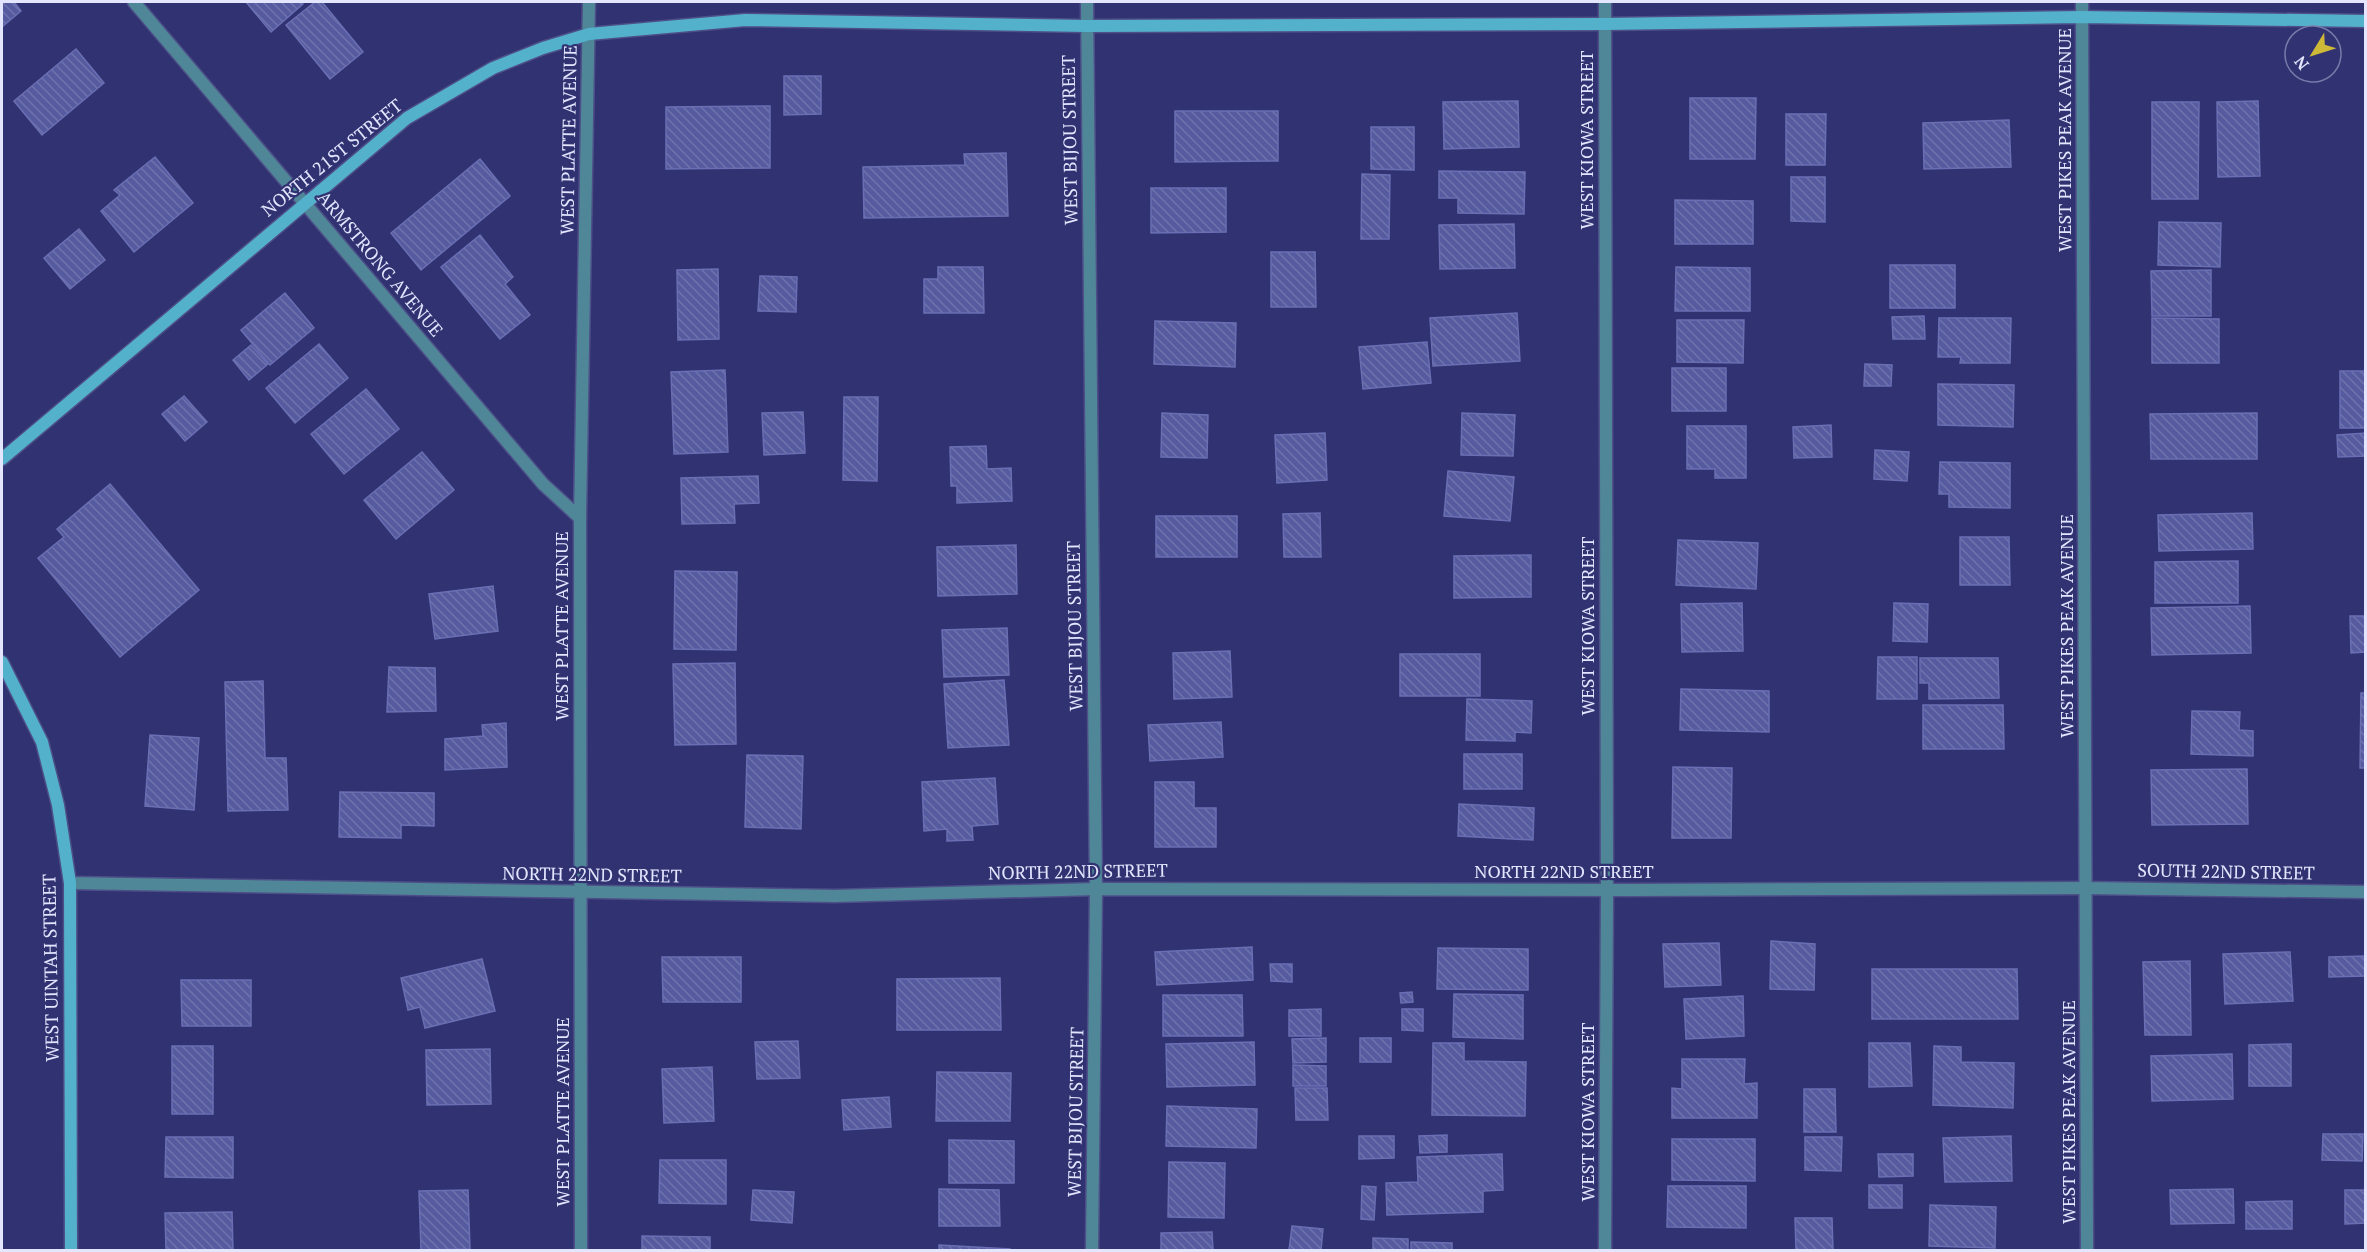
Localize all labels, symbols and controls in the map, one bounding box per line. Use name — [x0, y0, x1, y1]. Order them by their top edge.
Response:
north arrow — [2283, 24, 2343, 84]
street label: WEST PIKES PEAK AVENUE — [2052, 28, 2076, 252]
street label: WEST PLATTE AVENUE — [554, 45, 582, 235]
street label: WEST KIOWA STREET — [1574, 50, 1598, 230]
text: N — [2289, 52, 2314, 75]
street label: WEST BIJOU STREET — [1056, 55, 1082, 225]
street label: NORTH 21ST STREET — [256, 93, 407, 221]
street label: ARMSTRONG AVENUE — [313, 186, 449, 341]
street label: WEST PIKES PEAK AVENUE — [2054, 514, 2078, 738]
street label: WEST PLATTE AVENUE — [549, 531, 573, 721]
street label: WEST KIOWA STREET — [1575, 536, 1599, 716]
street label: WEST BIJOU STREET — [1061, 541, 1087, 711]
street label: NORTH 22ND STREET — [988, 857, 1168, 885]
street label: SOUTH 22ND STREET — [2137, 857, 2315, 885]
street label: NORTH 22ND STREET — [1474, 859, 1654, 883]
street label: NORTH 22ND STREET — [502, 860, 682, 888]
street label: WEST UINTAH STREET — [36, 874, 64, 1062]
street label: WEST PIKES PEAK AVENUE — [2056, 1000, 2080, 1224]
street label: WEST PLATTE AVENUE — [550, 1017, 574, 1207]
street label: WEST KIOWA STREET — [1575, 1022, 1599, 1202]
street label: WEST BIJOU STREET — [1062, 1027, 1088, 1197]

